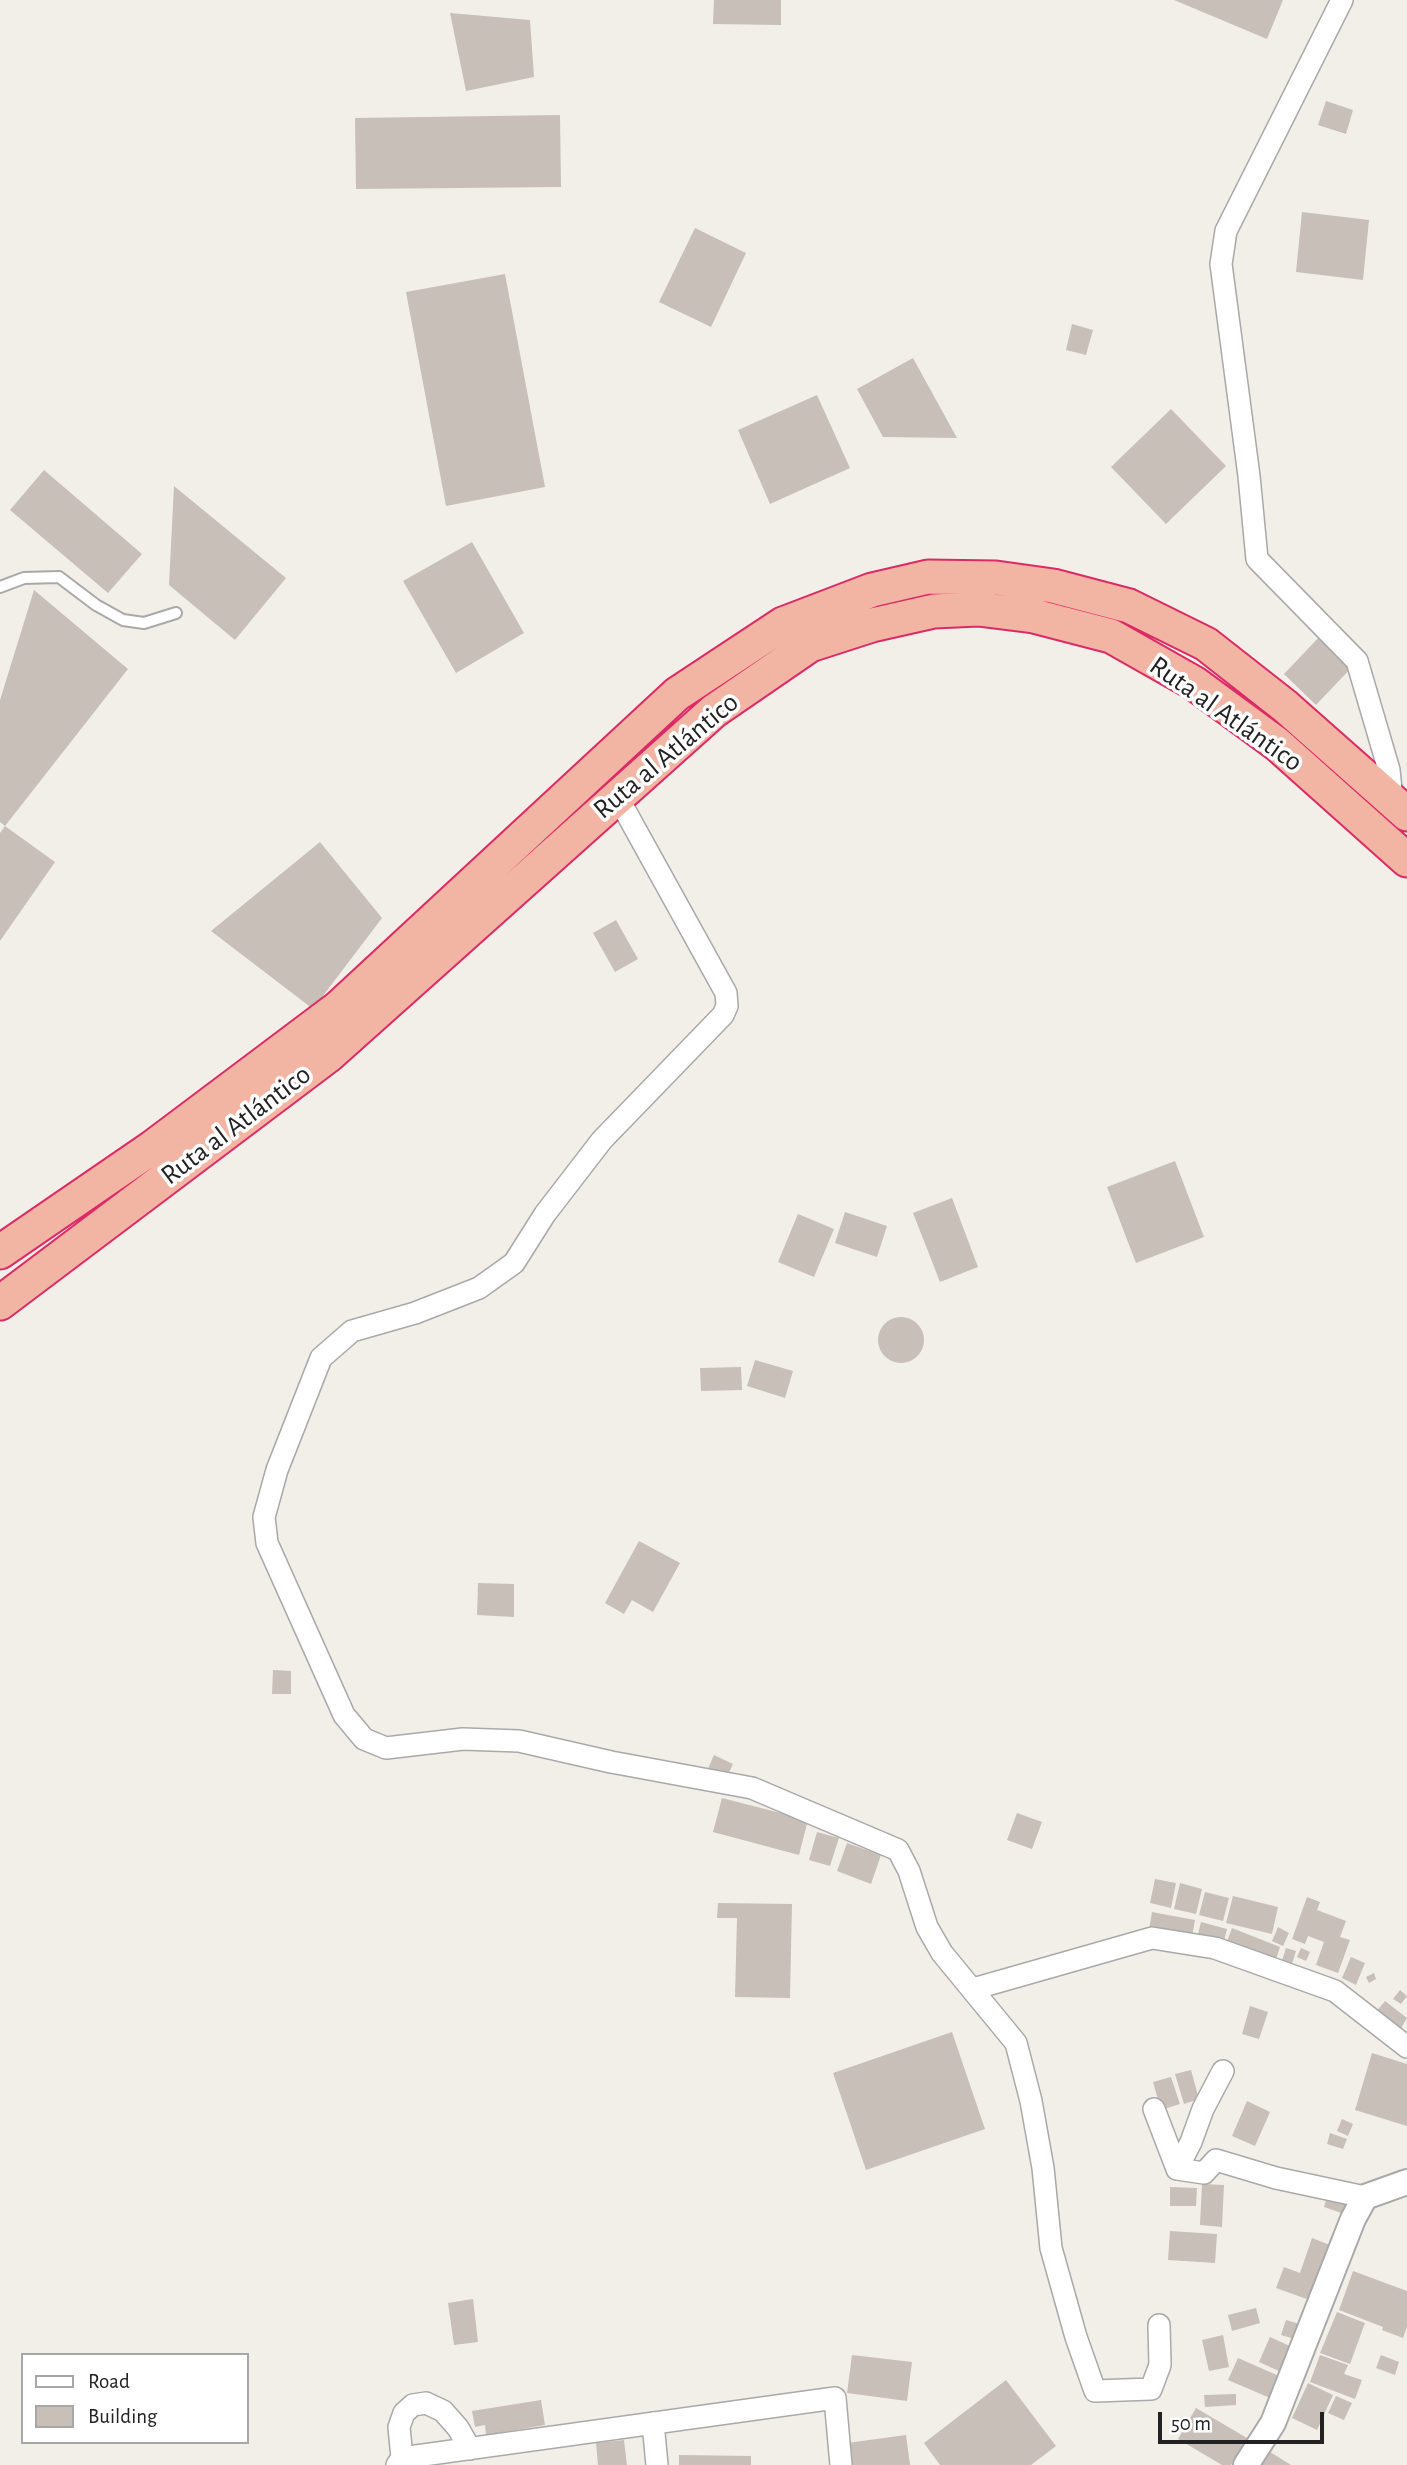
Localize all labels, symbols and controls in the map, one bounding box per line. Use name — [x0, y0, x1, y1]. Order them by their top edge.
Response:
street label: Ruta al Atlántico — [1143, 649, 1309, 779]
street label: Ruta al Atlántico — [587, 686, 745, 826]
street label: Ruta al Atlántico — [154, 1058, 318, 1192]
legend — [21, 2353, 248, 2444]
text: Road — [88, 2371, 130, 2392]
scale bar — [1162, 2398, 1328, 2442]
text: Building — [88, 2406, 157, 2427]
text: 50 m — [1171, 2413, 1211, 2434]

